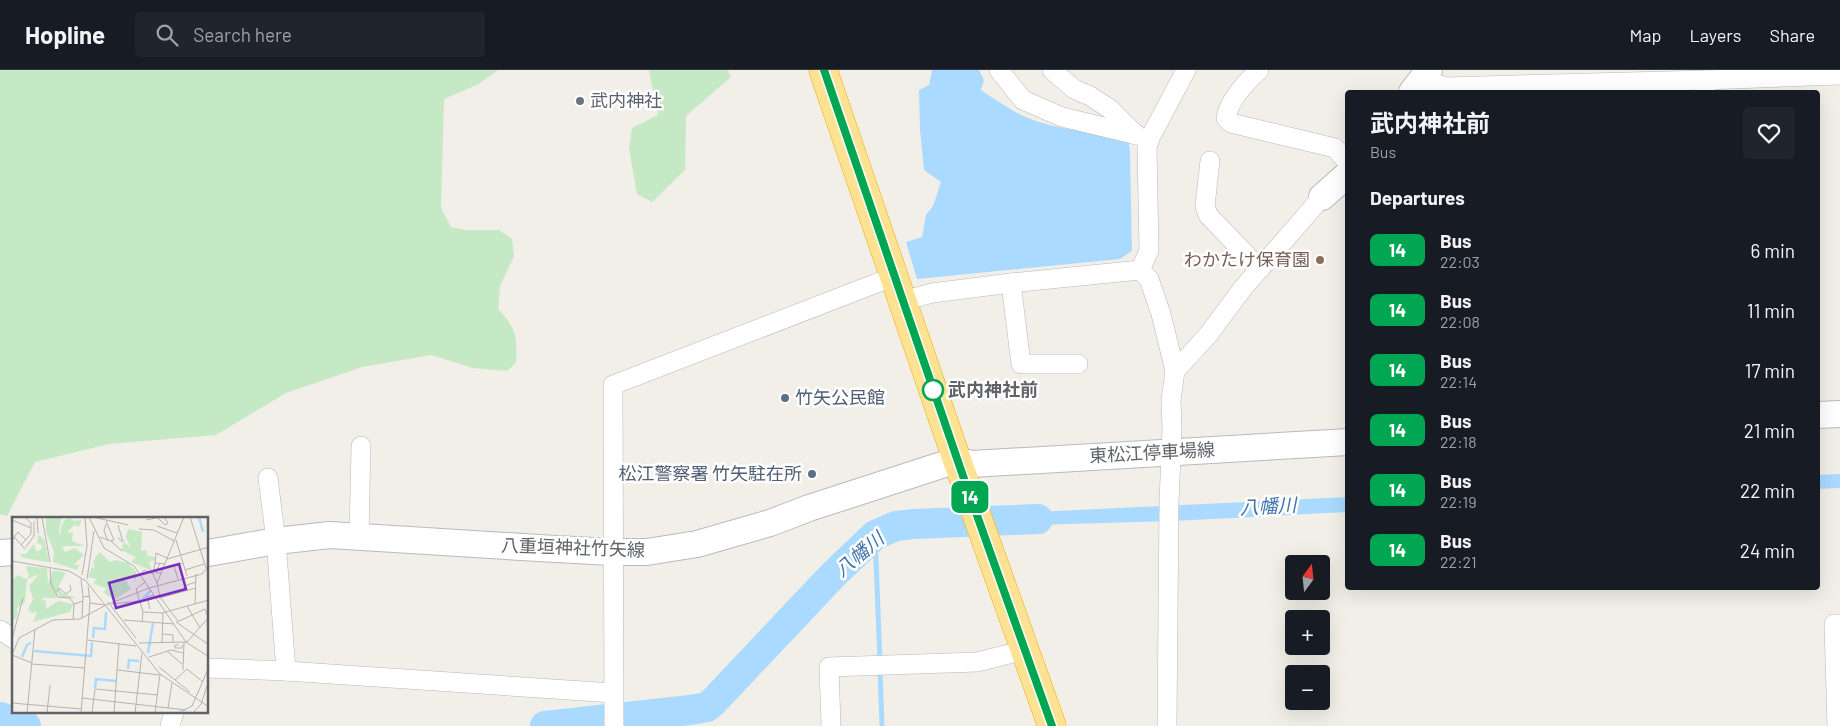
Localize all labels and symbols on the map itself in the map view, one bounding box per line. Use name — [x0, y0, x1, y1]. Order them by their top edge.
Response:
place label: 武内神社 — [590, 89, 662, 111]
marker: 武内神社 — [574, 95, 586, 107]
place label: わかたけ保育園 — [1184, 248, 1310, 270]
marker: わかたけ保育園 — [1314, 254, 1326, 266]
place label: 武内神社前 — [948, 378, 1038, 400]
marker: 武内神社前 — [922, 379, 944, 401]
place label: 竹矢公民館 — [795, 386, 885, 408]
marker: 竹矢公民館 — [779, 392, 791, 404]
street label: 東松江停車場線 — [1088, 438, 1215, 466]
place label: 松江警察署 竹矢駐在所 — [618, 462, 802, 484]
marker: 松江警察署 竹矢駐在所 — [806, 468, 818, 480]
line badge: 14 — [948, 481, 992, 513]
water label: 八幡川 — [1239, 492, 1299, 518]
inset map — [12, 517, 209, 714]
water label: 八幡川 — [829, 525, 889, 581]
street label: 八重垣神社竹矢線 — [501, 533, 645, 561]
north arrow — [1285, 555, 1330, 600]

